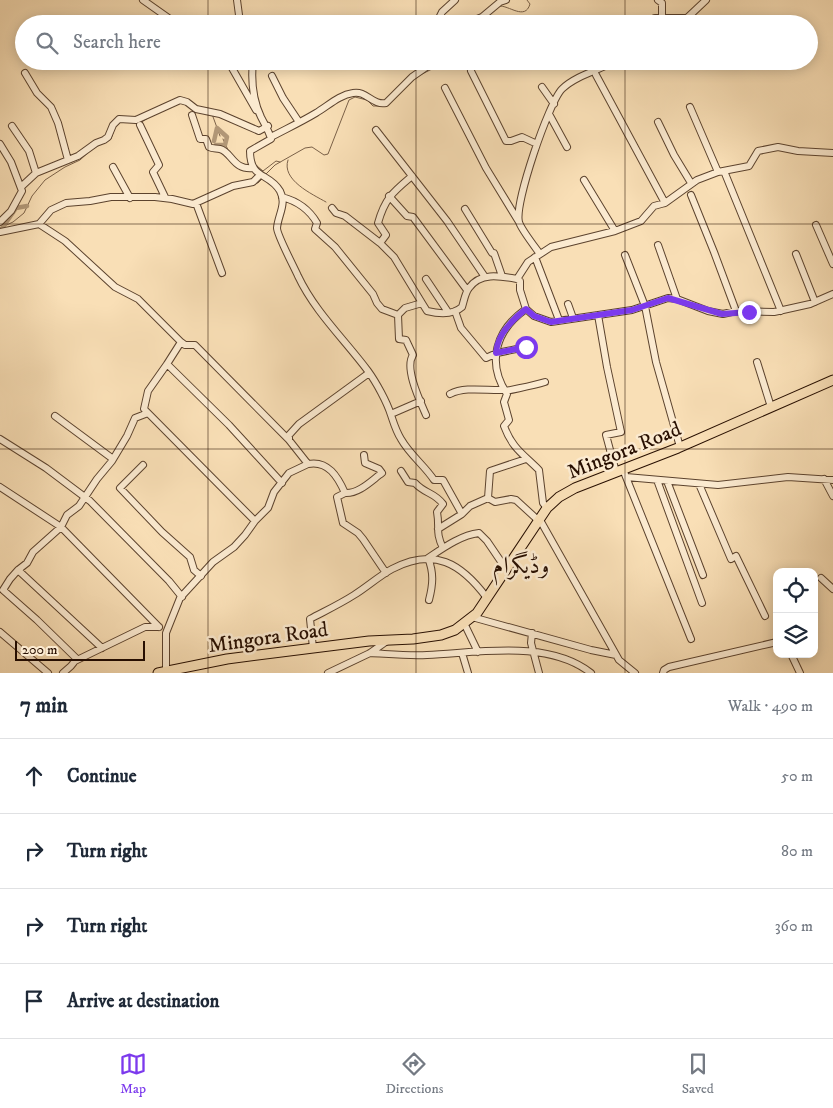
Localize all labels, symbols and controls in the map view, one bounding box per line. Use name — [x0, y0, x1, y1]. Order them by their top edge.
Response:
search box — [15, 15, 818, 70]
icon: search — [33, 29, 61, 57]
text: Search here — [73, 31, 161, 54]
route end — [738, 301, 761, 324]
route start — [515, 336, 538, 359]
street label: Mingora Road — [564, 416, 686, 486]
district label: وڈیگرام — [493, 551, 549, 586]
map controls — [773, 568, 818, 658]
button: locate — [773, 568, 818, 613]
button: layers — [773, 613, 818, 658]
street label: Mingora Road — [207, 617, 330, 659]
scale bar — [15, 638, 145, 661]
text: 200 m — [22, 641, 57, 659]
text: 7 min — [20, 693, 68, 719]
text: Walk · 490 m — [728, 696, 813, 716]
icon: ahead — [20, 762, 48, 790]
text: Continue — [67, 765, 137, 788]
text: 50 m — [781, 766, 813, 786]
icon: right — [20, 837, 48, 865]
text: Turn right — [67, 840, 147, 863]
text: 80 m — [781, 841, 813, 861]
icon: right — [20, 912, 48, 940]
text: Turn right — [67, 915, 147, 938]
text: 360 m — [775, 916, 813, 936]
icon: arrive — [20, 987, 48, 1015]
text: Arrive at destination — [67, 990, 219, 1013]
tab: Map — [119, 1050, 147, 1098]
tab: Directions — [385, 1050, 443, 1098]
tab: Saved — [682, 1050, 714, 1098]

